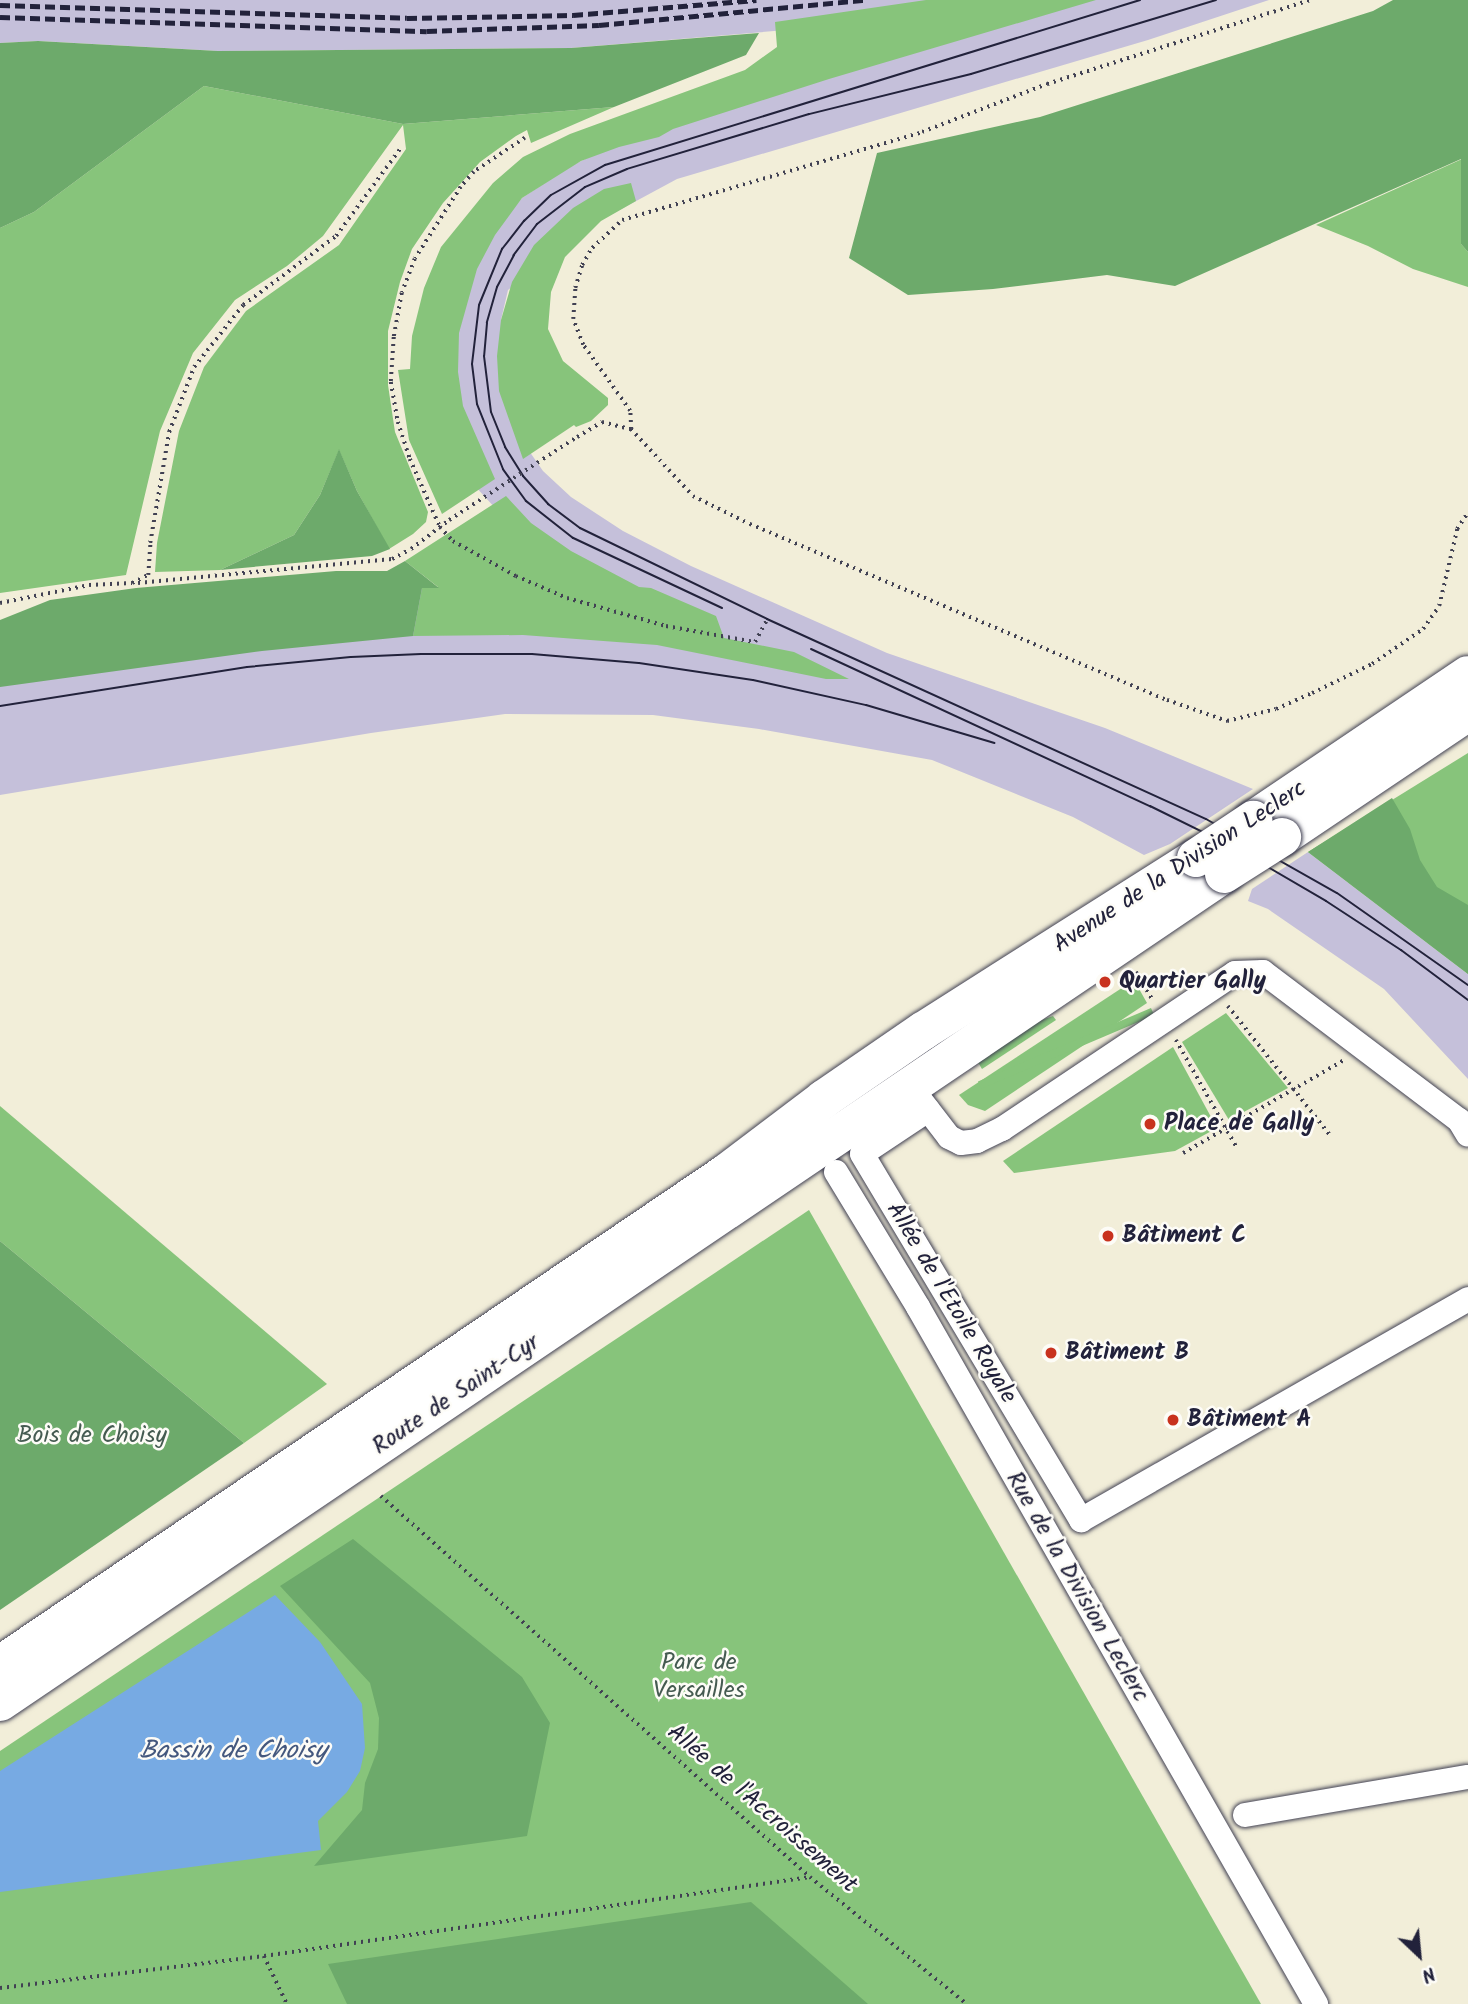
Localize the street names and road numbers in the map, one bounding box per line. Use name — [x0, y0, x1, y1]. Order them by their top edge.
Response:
street label: Avenue de la Division Leclerc — [1048, 774, 1312, 960]
street label: Allée de l'Etoile Royale — [880, 1197, 1022, 1409]
street label: Route de Saint-Cyr — [367, 1329, 545, 1461]
street label: Rue de la Division Leclerc — [999, 1467, 1155, 1707]
street label: Allée de l'Accroissement — [661, 1718, 863, 1900]

